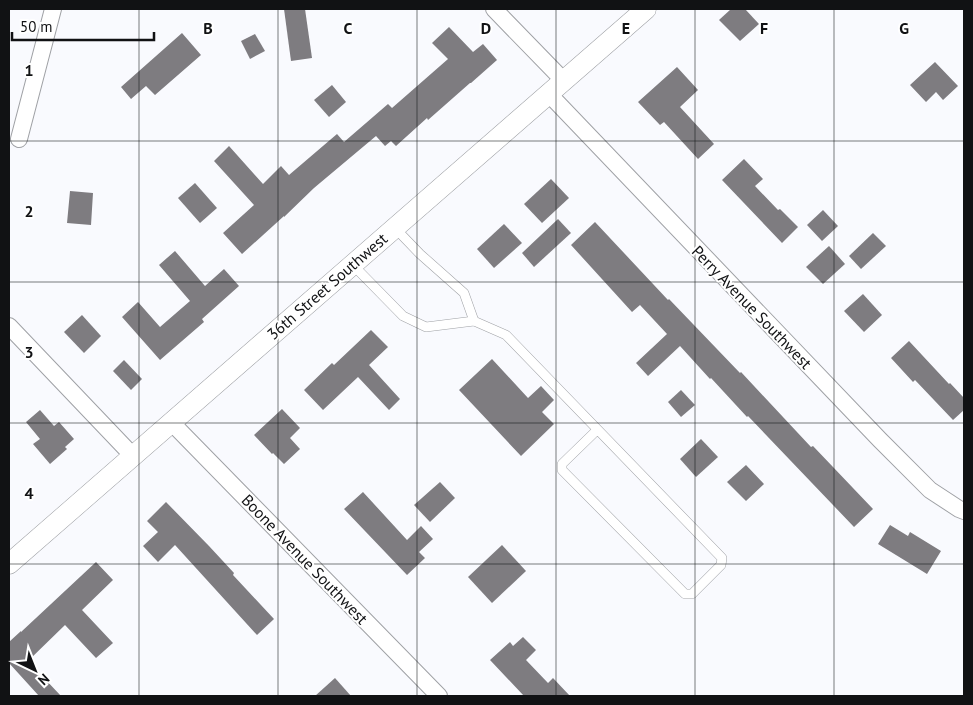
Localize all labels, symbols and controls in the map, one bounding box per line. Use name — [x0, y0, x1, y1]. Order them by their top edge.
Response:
scale bar — [12, 10, 155, 42]
text: 50 m — [20, 17, 53, 36]
text: B — [203, 18, 213, 38]
text: C — [344, 18, 353, 38]
text: D — [481, 18, 491, 38]
text: E — [622, 18, 630, 38]
text: F — [760, 18, 768, 38]
text: G — [899, 18, 909, 38]
text: 1 — [24, 60, 34, 80]
text: 2 — [24, 201, 34, 221]
street label: 36th Street Southwest — [263, 228, 392, 344]
street label: Perry Avenue Southwest — [688, 241, 817, 373]
text: 3 — [24, 342, 34, 362]
text: 4 — [24, 483, 34, 503]
street label: Boone Avenue Southwest — [238, 490, 373, 629]
north arrow — [10, 645, 60, 695]
text: N — [34, 670, 53, 689]

